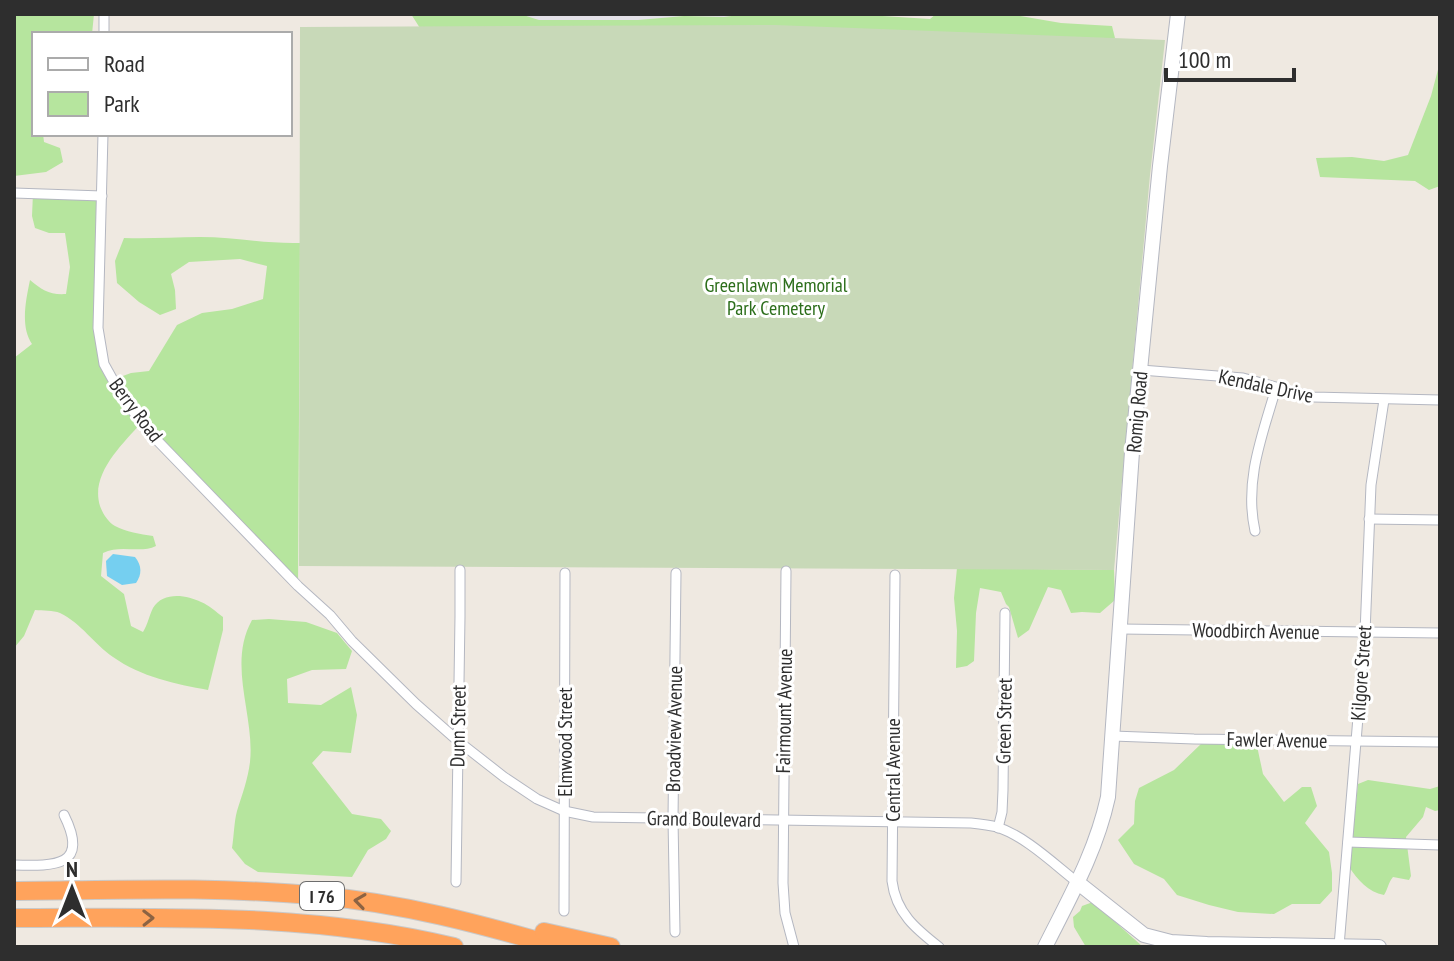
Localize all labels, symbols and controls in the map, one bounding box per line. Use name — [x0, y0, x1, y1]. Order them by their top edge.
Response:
legend — [32, 32, 292, 136]
scale bar — [1166, 32, 1294, 82]
text: 100 m — [1178, 44, 1231, 75]
text: Road — [104, 48, 145, 79]
text: Park — [104, 88, 140, 119]
park label: Greenlawn Memorial Park Cemetery — [704, 272, 848, 321]
street label: Kendale Drive — [1216, 363, 1316, 409]
street label: Romig Road — [1120, 370, 1154, 454]
street label: Berry Road — [103, 373, 169, 447]
street label: Woodbirch Avenue — [1192, 617, 1320, 645]
street label: Kilgore Street — [1345, 624, 1377, 722]
street label: Fairmount Avenue — [770, 648, 798, 774]
street label: Broadview Avenue — [660, 666, 688, 792]
street label: Green Street — [990, 677, 1018, 764]
street label: Dunn Street — [444, 684, 472, 767]
street label: Elmwood Street — [552, 687, 578, 797]
street label: Central Avenue — [880, 718, 906, 822]
street label: Fawler Avenue — [1226, 726, 1328, 754]
street label: Grand Boulevard — [647, 805, 761, 833]
north arrow — [32, 849, 112, 929]
text: N — [66, 855, 78, 883]
road number: I 76 — [300, 882, 344, 910]
one-way arrow — [353, 893, 366, 910]
one-way arrow — [142, 909, 155, 927]

